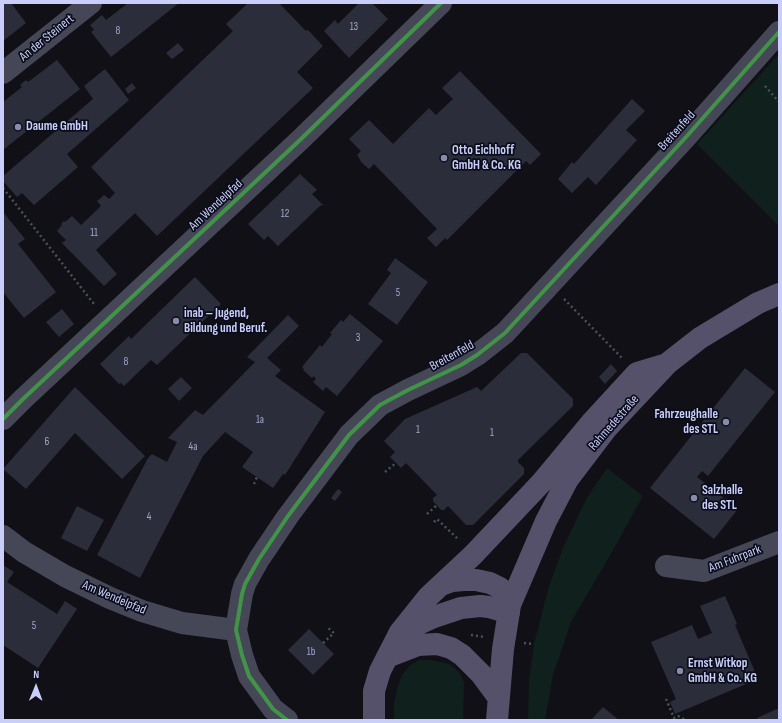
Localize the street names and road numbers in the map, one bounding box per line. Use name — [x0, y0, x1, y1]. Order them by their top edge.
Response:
street label: An der Steinert — [17, 11, 77, 65]
street label: Breitenfeld — [655, 108, 699, 154]
street label: Am Wendelpfad — [186, 176, 246, 234]
street label: Breitenfeld — [427, 338, 477, 374]
street label: Rahmedestraße — [586, 392, 642, 454]
street label: Am Fuhrpark — [707, 542, 763, 576]
street label: Am Wendelpfad — [80, 578, 148, 618]

